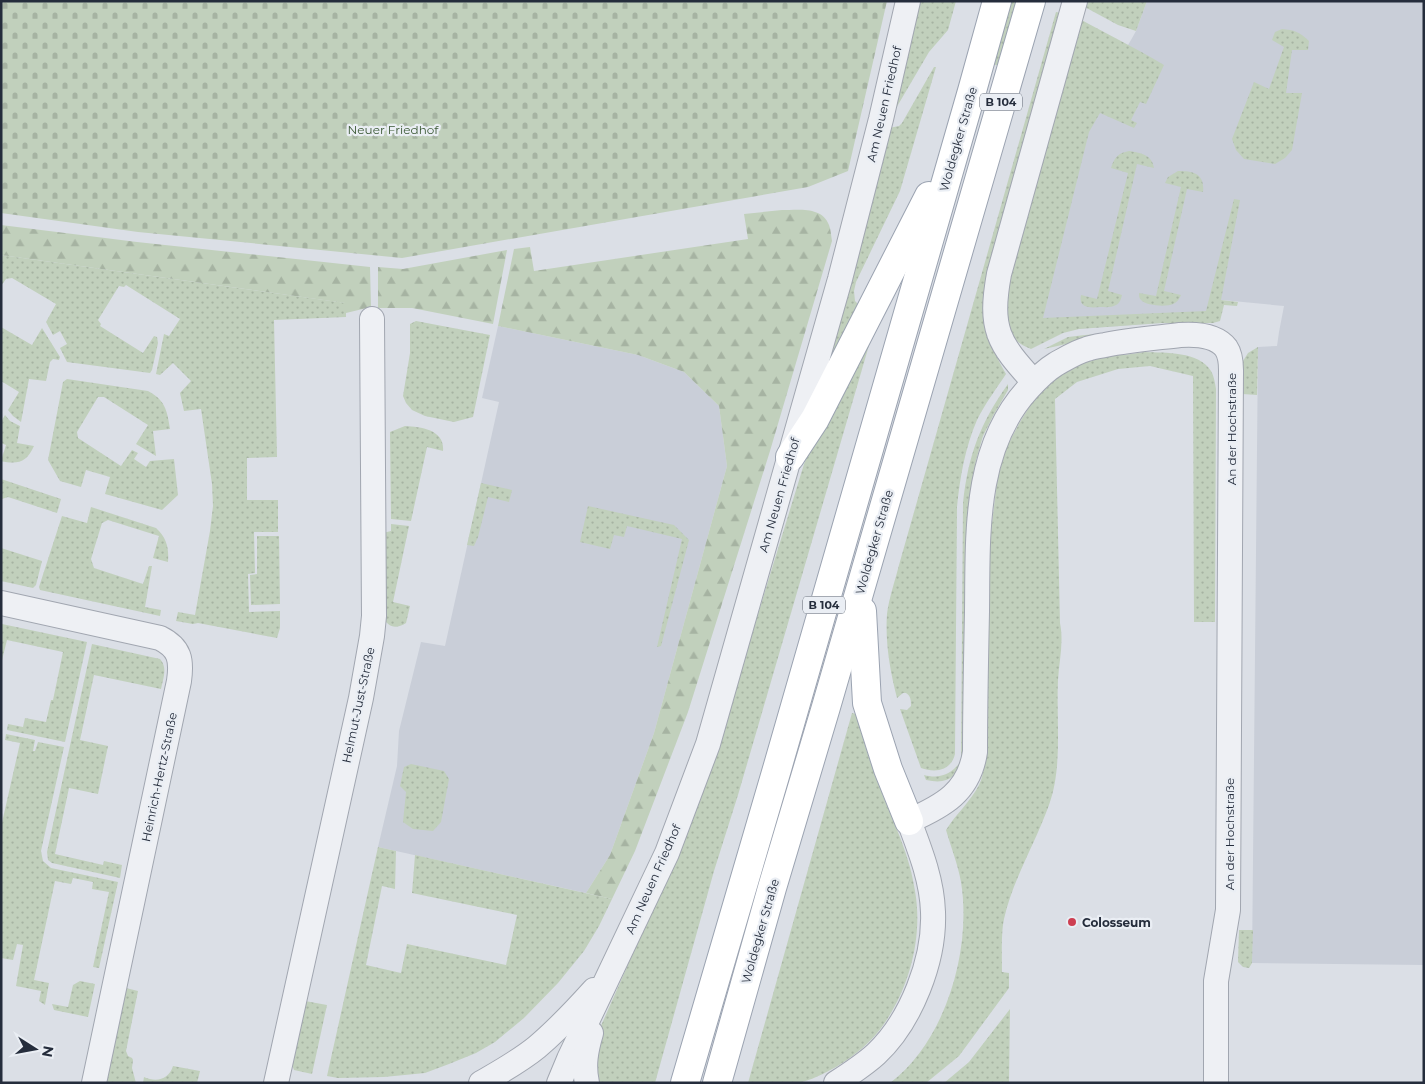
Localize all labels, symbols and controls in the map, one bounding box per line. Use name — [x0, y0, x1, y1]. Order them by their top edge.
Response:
street label: Am Neuen Friedhof — [863, 44, 905, 163]
street label: Woldegker Straße — [936, 85, 980, 193]
road number: B 104 — [980, 94, 1022, 110]
park label: Neuer Friedhof — [348, 122, 439, 137]
street label: An der Hochstraße — [1224, 373, 1239, 485]
street label: Am Neuen Friedhof — [755, 435, 803, 554]
street label: Woldegker Straße — [852, 488, 896, 596]
road number: B 104 — [803, 596, 845, 614]
street label: Helmut-Just-Straße — [338, 646, 378, 764]
street label: Heinrich-Hertz-Straße — [138, 711, 180, 843]
street label: An der Hochstraße — [1222, 778, 1237, 890]
street label: Am Neuen Friedhof — [622, 821, 684, 936]
street label: Woldegker Straße — [738, 877, 782, 985]
place label: Colosseum — [1082, 915, 1151, 930]
marker: Colosseum — [1066, 916, 1078, 928]
north arrow — [10, 1024, 60, 1074]
text: N — [38, 1044, 58, 1059]

